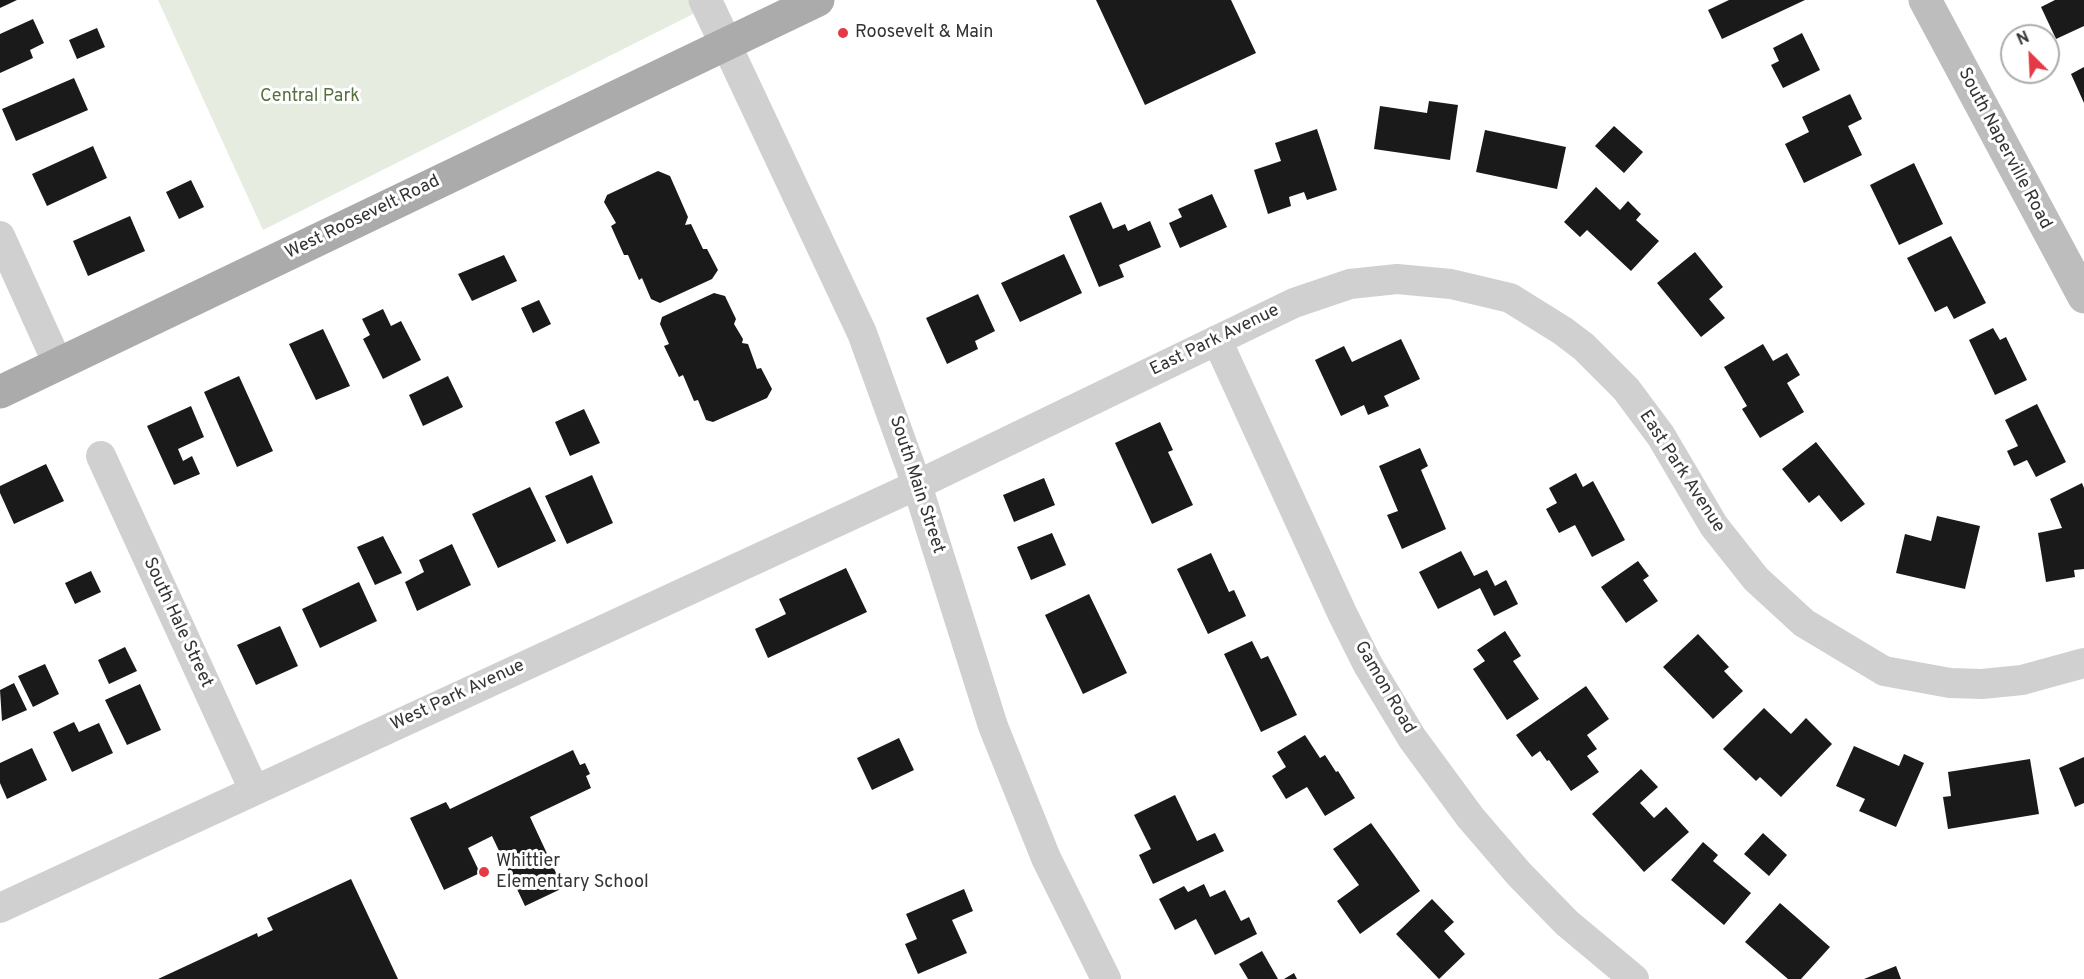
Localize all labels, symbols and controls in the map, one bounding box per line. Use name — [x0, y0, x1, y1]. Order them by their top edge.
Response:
place label: Roosevelt & Main — [855, 22, 993, 44]
north arrow — [2000, 24, 2060, 84]
marker: Roosevelt & Main — [836, 26, 850, 40]
text: N — [2014, 28, 2033, 51]
street label: South Naperville Road — [1952, 65, 2056, 233]
park label: Central Park — [260, 86, 360, 108]
street label: West Roosevelt Road — [282, 171, 444, 265]
street label: East Park Avenue — [1147, 300, 1283, 382]
street label: East Park Avenue — [1634, 407, 1728, 537]
street label: South Main Street — [884, 414, 948, 556]
street label: South Hale Street — [137, 554, 217, 692]
street label: Gamon Road — [1349, 638, 1419, 738]
street label: West Park Avenue — [388, 656, 528, 736]
place label: Whittier Elementary School — [496, 851, 649, 894]
marker: Whittier Elementary School — [477, 865, 491, 879]

